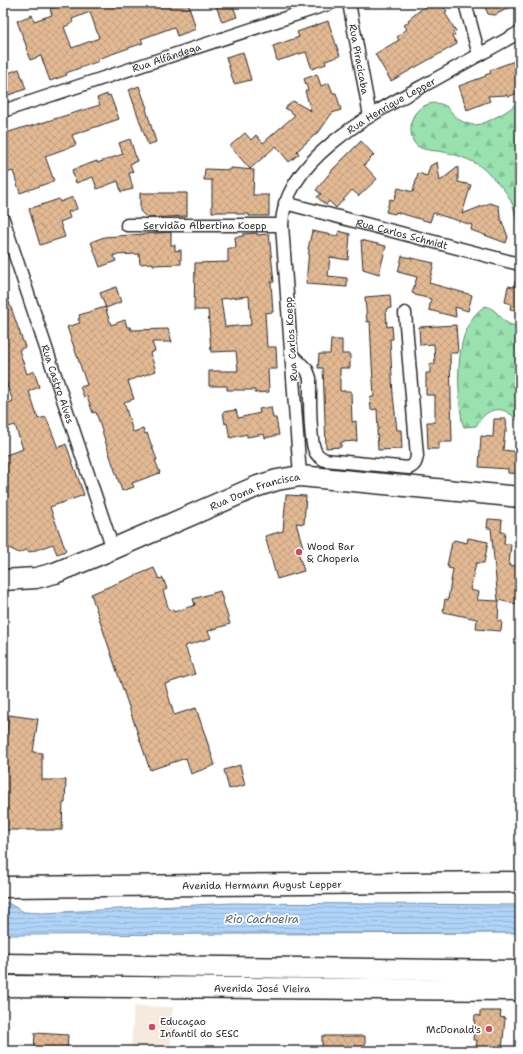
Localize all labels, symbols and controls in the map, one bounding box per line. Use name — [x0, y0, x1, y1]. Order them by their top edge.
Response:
street label: Rua Piracicaba — [347, 23, 372, 96]
street label: Rua Alfândega — [130, 40, 203, 75]
street label: Rua Henrique Lepper — [344, 74, 438, 136]
street label: Rua Carlos Schmidt — [355, 215, 449, 252]
street label: Servidão Albertina Koepp — [143, 219, 267, 232]
street label: Rua Carlos Koepp — [282, 296, 300, 382]
street label: Rua Castro Alves — [39, 343, 77, 425]
street label: Rua Dona Francisca — [208, 470, 302, 513]
place label: Wood Bar & Choperia — [307, 540, 360, 565]
marker: Wood Bar & Choperia — [294, 547, 304, 557]
street label: Avenida Hermann August Lepper — [182, 877, 342, 892]
water label: Rio Cachoeira — [225, 912, 299, 927]
street label: Avenida José Vieira — [214, 981, 311, 995]
place label: Educaçao Infantil do SESC — [160, 1015, 239, 1040]
marker: Educaçao Infantil do SESC — [147, 1022, 157, 1032]
place label: McDonald's — [426, 1023, 481, 1036]
marker: McDonald's — [484, 1024, 494, 1034]

